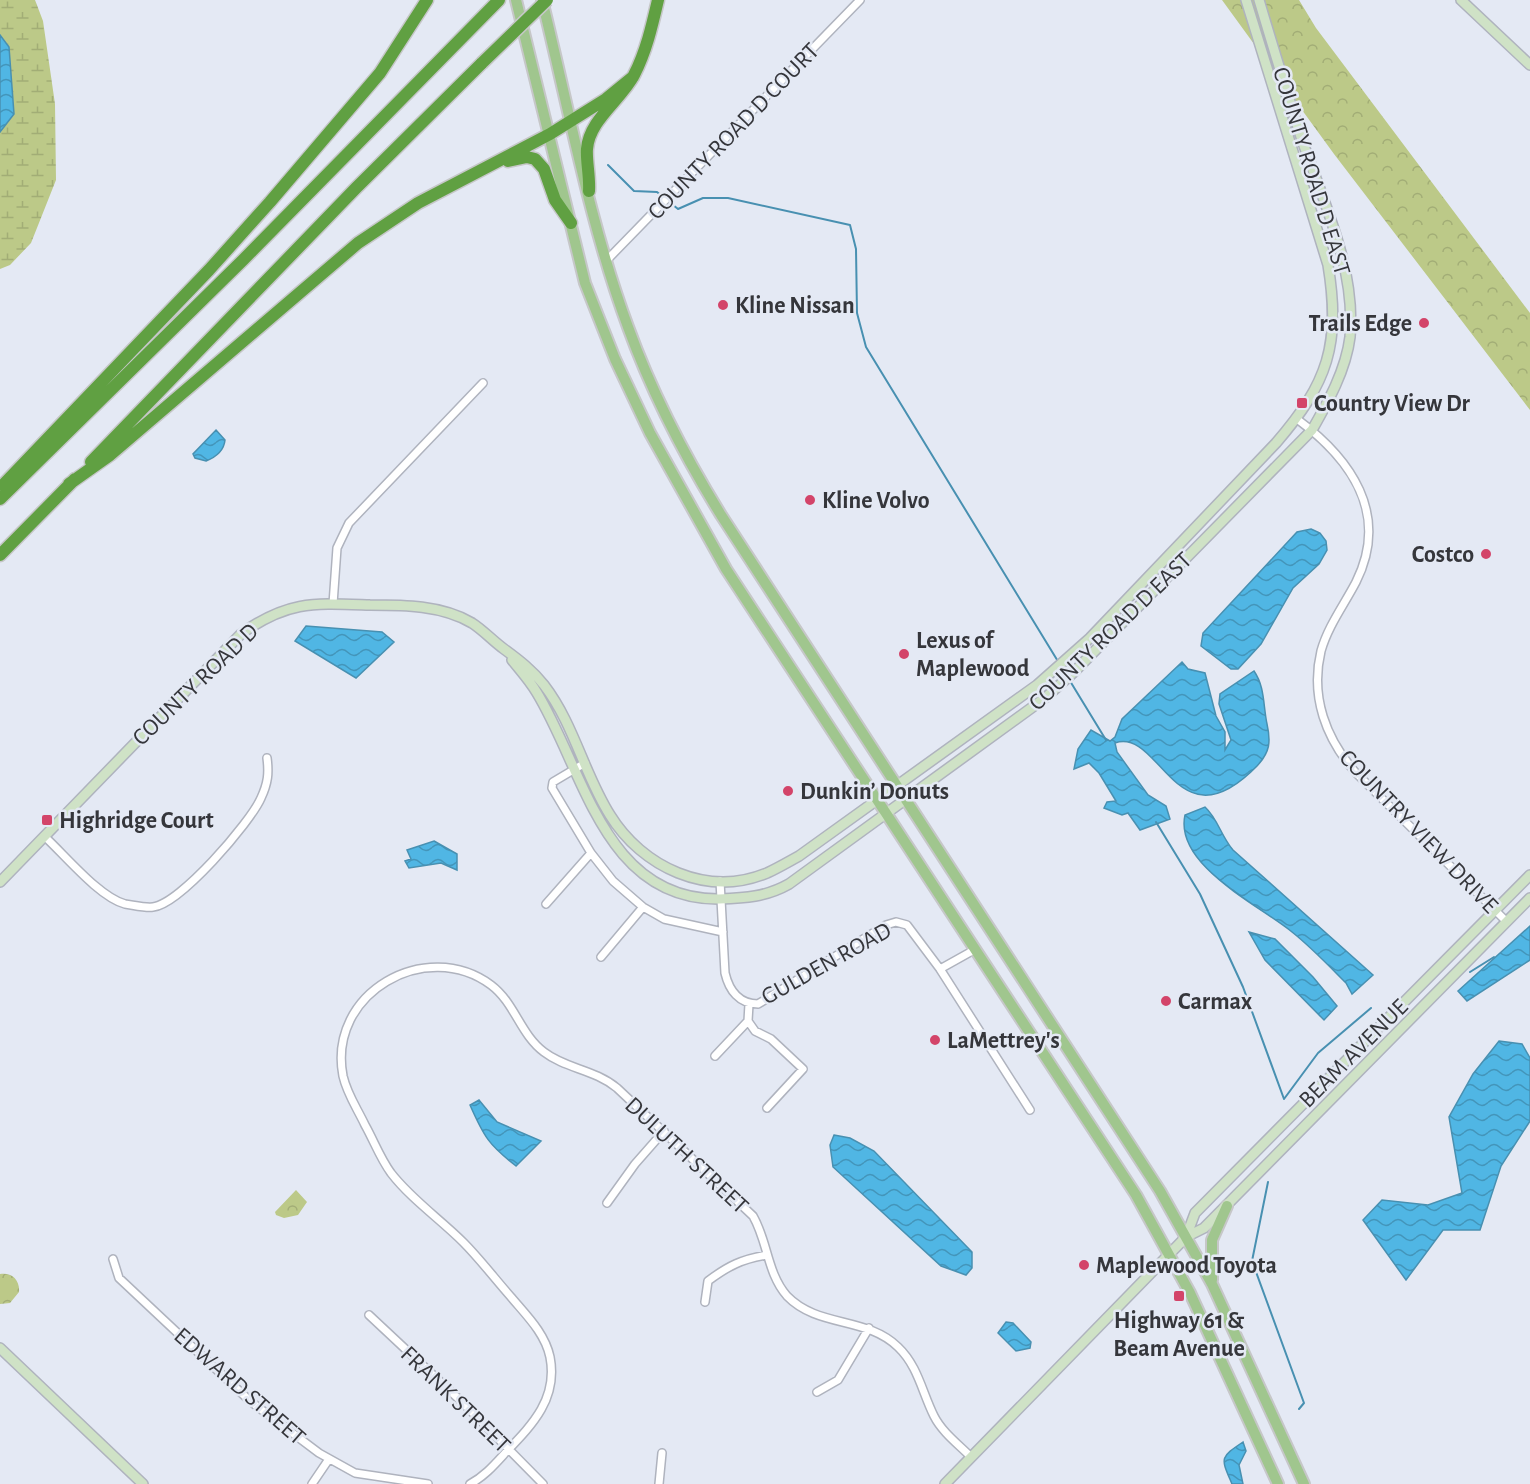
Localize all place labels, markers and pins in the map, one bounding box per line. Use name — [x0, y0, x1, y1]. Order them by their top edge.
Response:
place label: Kline Nissan — [735, 294, 855, 318]
marker: Kline Nissan — [716, 298, 730, 312]
place label: Trails Edge — [1309, 312, 1412, 336]
marker: Trails Edge — [1417, 316, 1431, 330]
place label: Country View Dr — [1314, 392, 1471, 416]
marker: Country View Dr — [1295, 396, 1309, 410]
place label: Kline Volvo — [822, 489, 930, 513]
marker: Kline Volvo — [803, 493, 817, 507]
place label: Costco — [1412, 543, 1474, 567]
marker: Costco — [1479, 547, 1493, 561]
place label: Lexus of Maplewood — [916, 629, 1030, 681]
marker: Lexus of Maplewood — [897, 647, 911, 661]
place label: Dunkin’ Donuts — [800, 780, 949, 804]
marker: Dunkin’ Donuts — [781, 784, 795, 798]
place label: Highridge Court — [59, 809, 214, 833]
marker: Highridge Court — [40, 813, 54, 827]
place label: Carmax — [1178, 990, 1252, 1014]
marker: Carmax — [1159, 994, 1173, 1008]
place label: LaMettrey's — [947, 1029, 1060, 1053]
marker: LaMettrey's — [928, 1033, 942, 1047]
place label: Maplewood Toyota — [1096, 1254, 1277, 1278]
marker: Maplewood Toyota — [1077, 1258, 1091, 1272]
marker: Highway 61 & Beam Avenue — [1172, 1289, 1186, 1303]
place label: Highway 61 & Beam Avenue — [1113, 1309, 1245, 1361]

